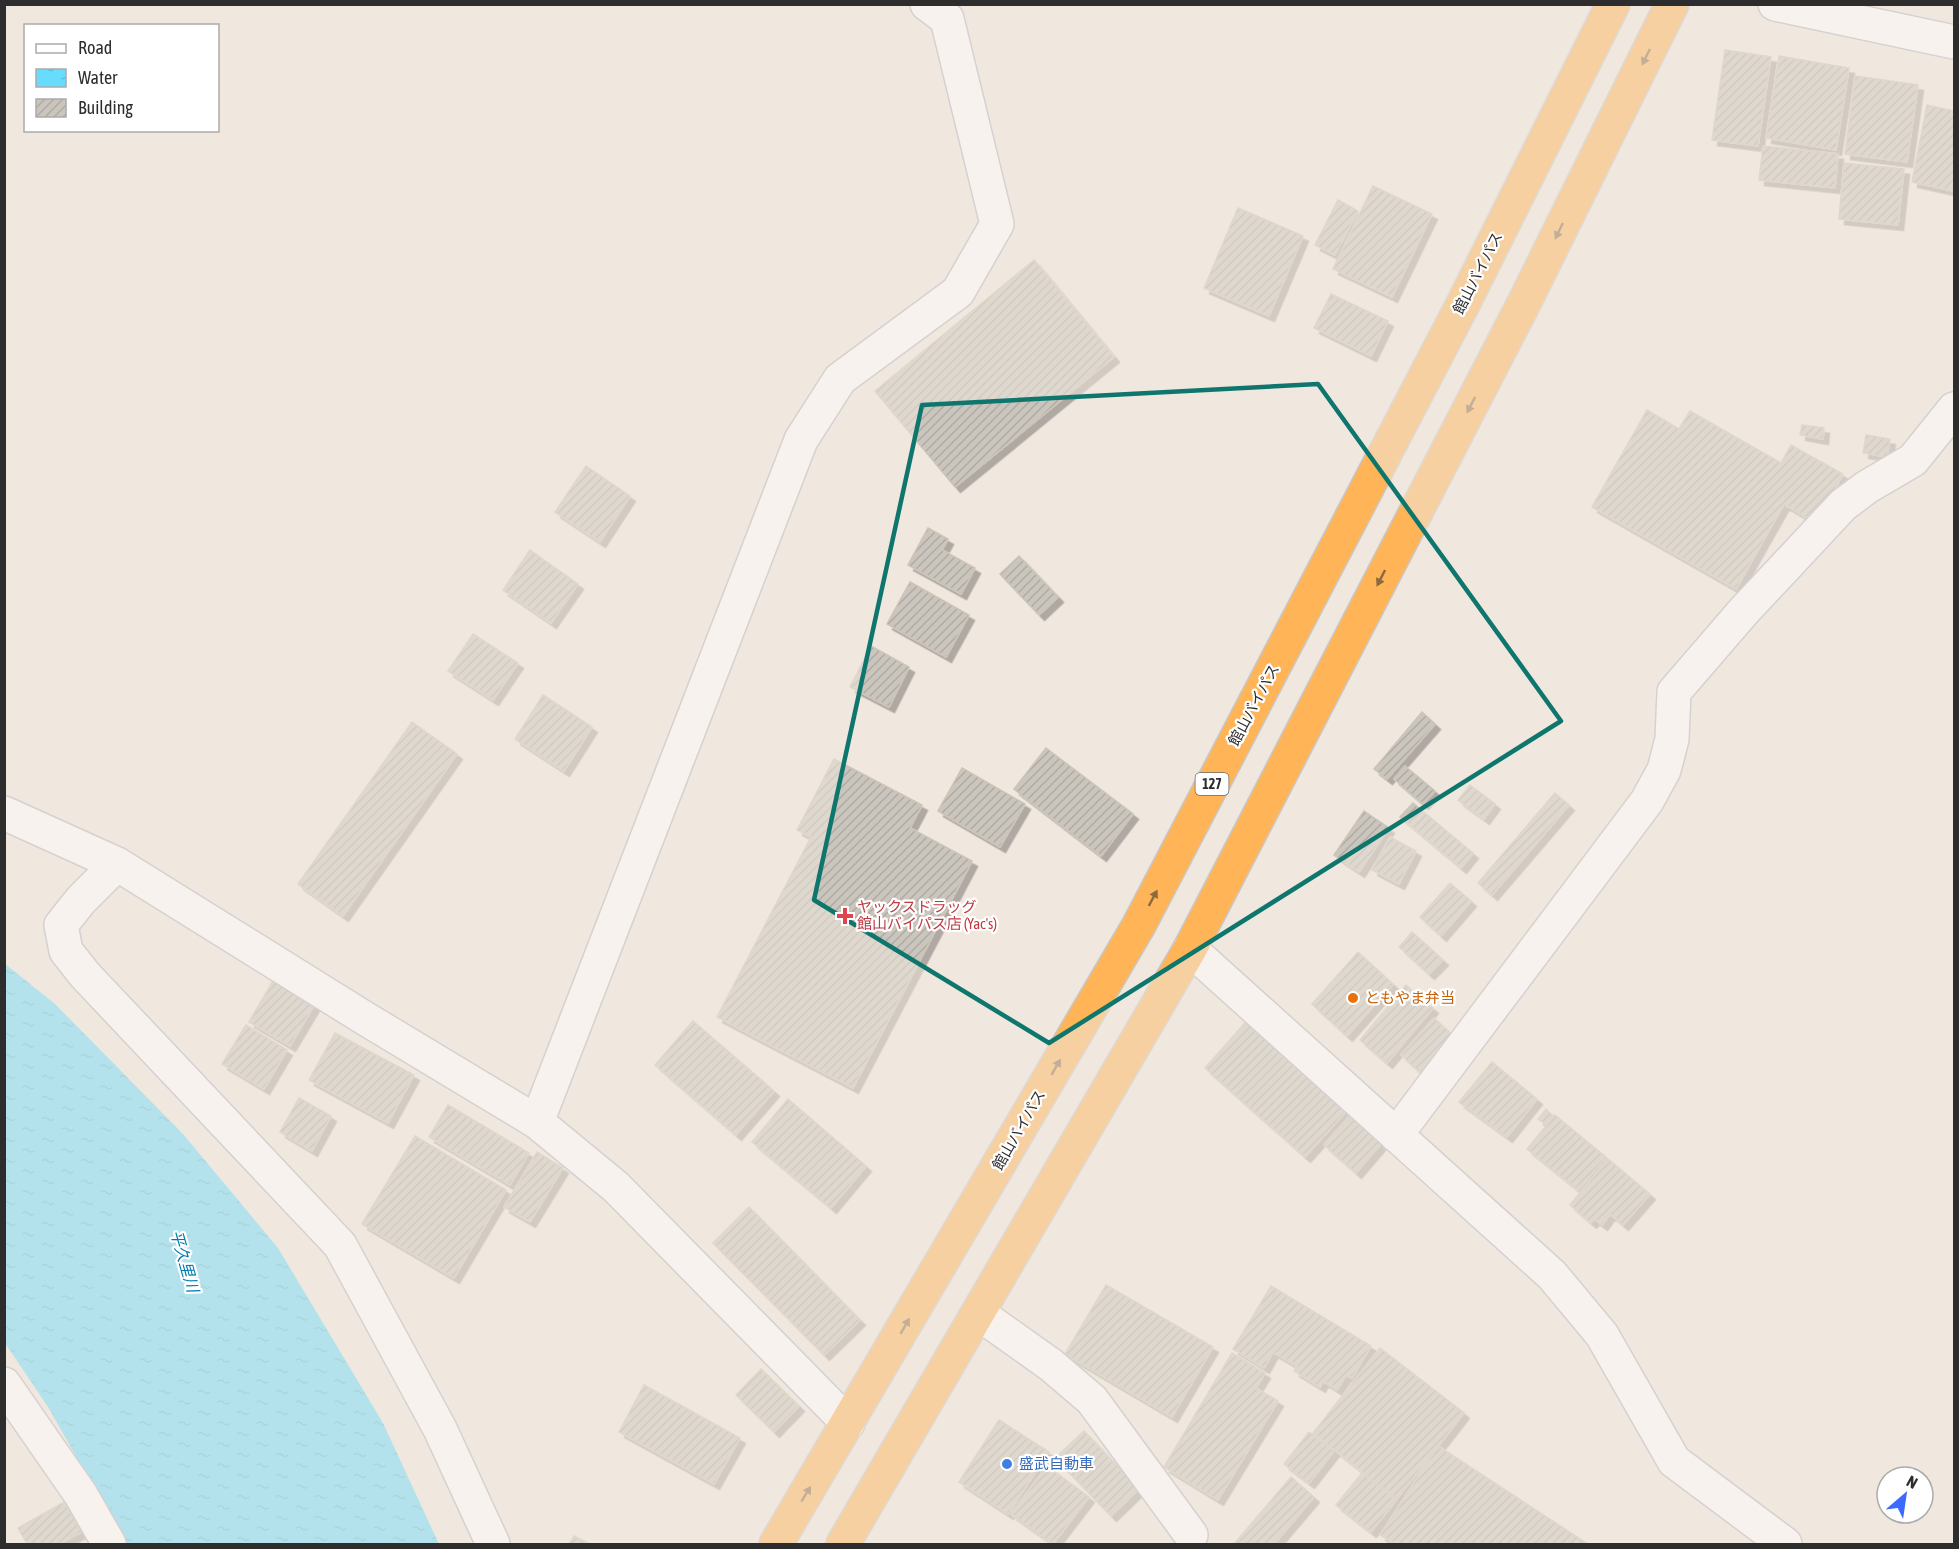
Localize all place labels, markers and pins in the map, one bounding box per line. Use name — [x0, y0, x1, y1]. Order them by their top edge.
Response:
place label: ヤックスドラッグ 館山バイパス店 (Yac's) — [857, 898, 997, 932]
marker: ヤックスドラッグ 館山バイパス店 (Yac's) — [838, 909, 852, 923]
place label: ともやま弁当 — [1365, 989, 1455, 1006]
marker: ともやま弁当 — [1346, 991, 1360, 1005]
place label: 盛武自動車 — [1019, 1455, 1094, 1472]
marker: 盛武自動車 — [1000, 1457, 1014, 1471]

